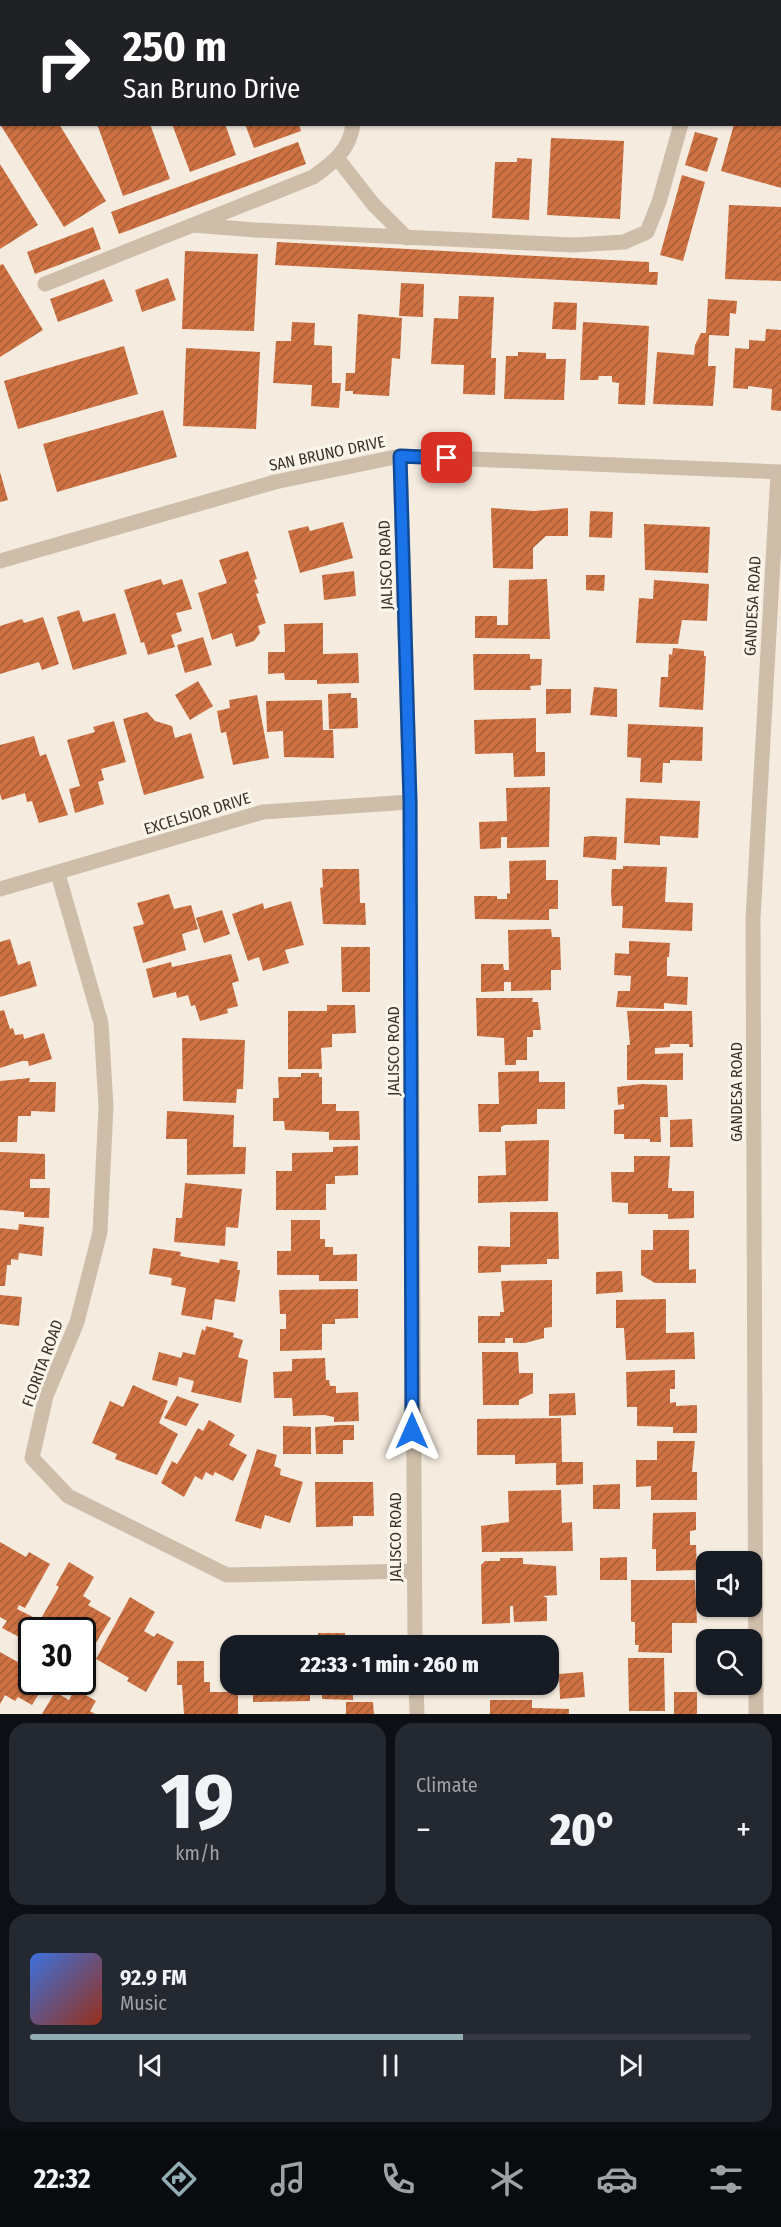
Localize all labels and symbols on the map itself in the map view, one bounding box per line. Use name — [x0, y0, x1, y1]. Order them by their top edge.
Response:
street label: SAN BRUNO DRIVE — [267, 432, 387, 475]
pin — [421, 432, 472, 483]
street label: JALISCO ROAD — [374, 520, 397, 610]
street label: GANDESA ROAD — [740, 556, 765, 657]
street label: EXCELSIOR DRIVE — [142, 788, 253, 839]
street label: JALISCO ROAD — [384, 1006, 403, 1096]
street label: GANDESA ROAD — [727, 1042, 746, 1142]
street label: FLORITA ROAD — [18, 1317, 67, 1409]
position arrow — [380, 1399, 444, 1463]
street label: JALISCO ROAD — [386, 1492, 405, 1582]
speed limit sign: 30 — [18, 1617, 96, 1695]

